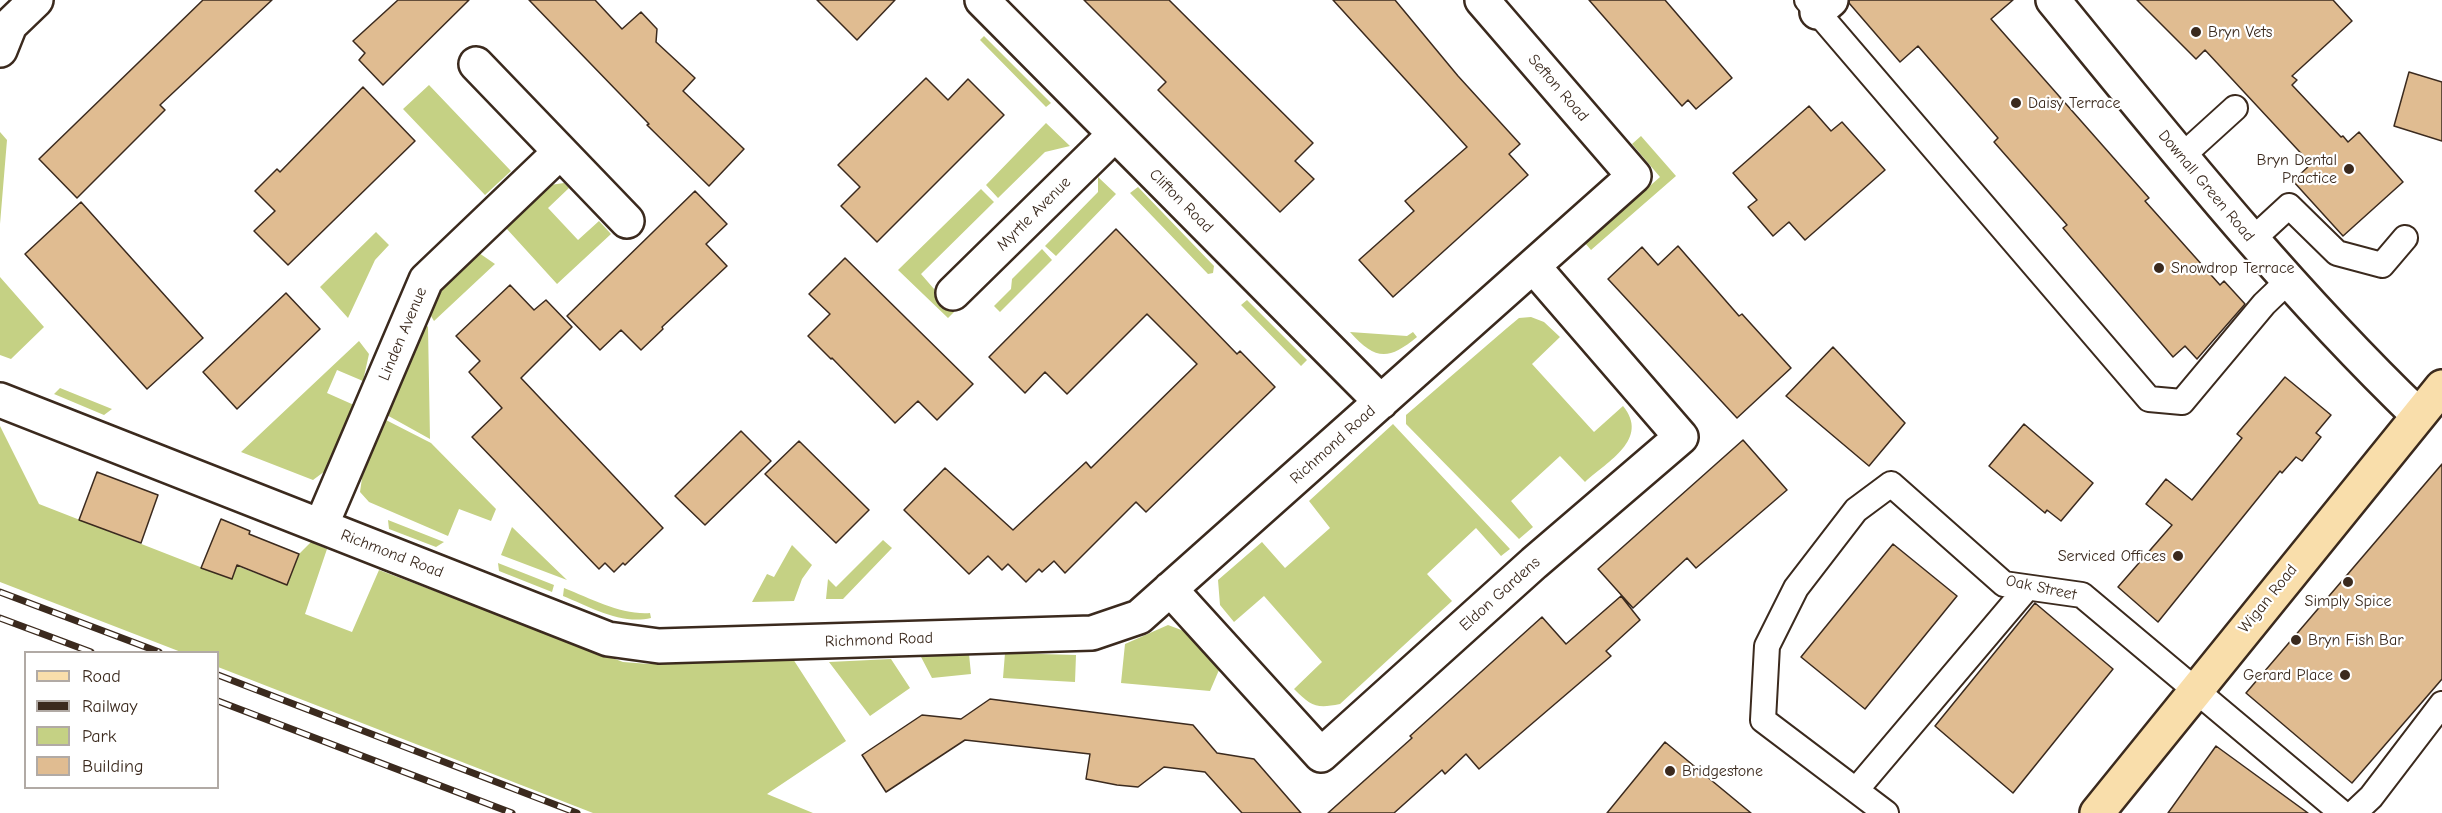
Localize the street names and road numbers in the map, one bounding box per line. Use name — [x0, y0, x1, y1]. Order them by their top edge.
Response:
street label: Sefton Road — [1524, 51, 1592, 125]
street label: Downall Green Road — [2154, 126, 2258, 246]
street label: Clifton Road — [1145, 165, 1217, 237]
street label: Myrtle Avenue — [993, 173, 1075, 255]
street label: Linden Avenue — [375, 284, 431, 384]
street label: Richmond Road — [1286, 402, 1380, 488]
street label: Richmond Road — [338, 526, 446, 582]
street label: Eldon Gardens — [1456, 553, 1544, 635]
street label: Wigan Road — [2234, 561, 2302, 637]
street label: Oak Street — [2004, 571, 2078, 605]
street label: Richmond Road — [825, 629, 933, 651]

